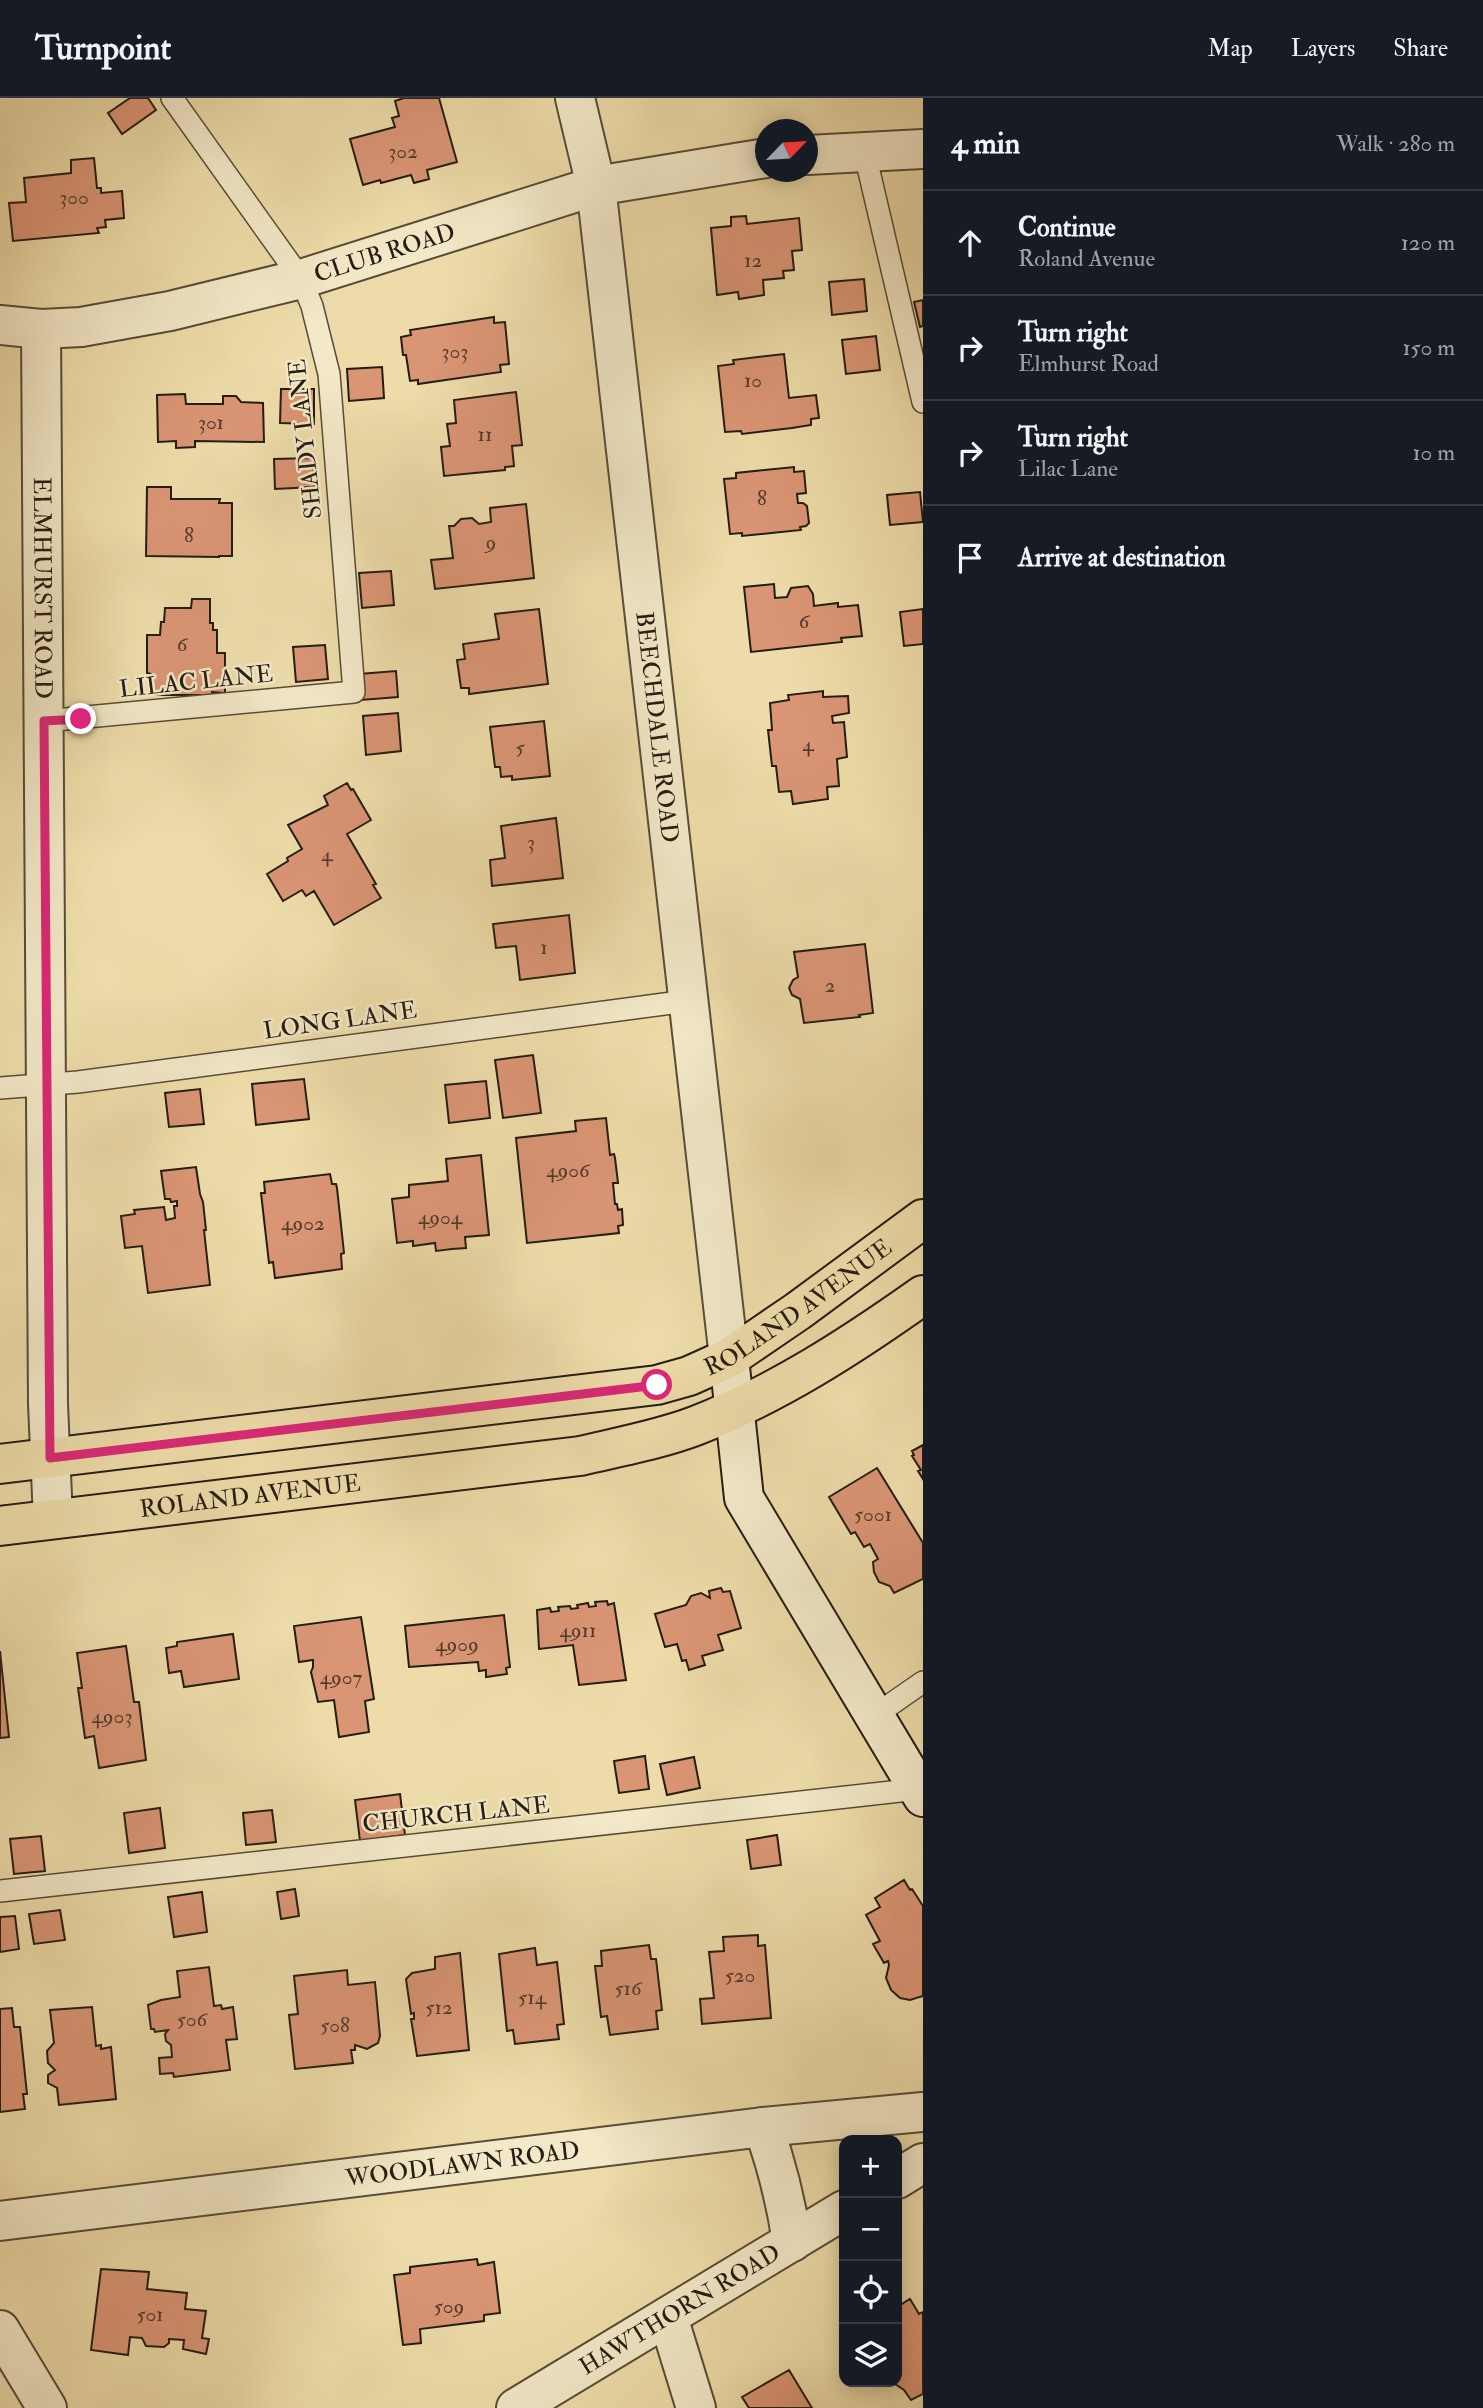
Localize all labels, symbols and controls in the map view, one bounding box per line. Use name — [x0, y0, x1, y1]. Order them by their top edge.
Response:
text: Turnpoint — [35, 28, 171, 69]
text: Map — [1208, 33, 1253, 64]
text: Layers — [1291, 33, 1355, 64]
text: Share — [1393, 33, 1448, 64]
north arrow — [755, 119, 818, 182]
text: 4 min — [951, 125, 1020, 162]
text: Walk · 280 m — [1336, 129, 1455, 158]
house number: 302 — [388, 138, 418, 165]
house number: 300 — [59, 184, 89, 211]
text: Continue — [1018, 212, 1116, 244]
street label: CLUB ROAD — [310, 216, 459, 290]
icon: ahead — [951, 224, 989, 262]
text: 120 m — [1401, 228, 1455, 257]
text: Roland Avenue — [1018, 244, 1155, 273]
house number: 12 — [744, 247, 762, 274]
text: Turn right — [1018, 317, 1128, 349]
icon: right — [951, 329, 989, 367]
text: 150 m — [1402, 333, 1455, 362]
house number: 303 — [442, 338, 468, 365]
text: Elmhurst Road — [1018, 349, 1159, 378]
street label: SHADY LANE — [282, 357, 329, 520]
house number: 10 — [744, 367, 762, 394]
house number: 301 — [198, 409, 224, 436]
house number: 11 — [478, 421, 493, 448]
text: Turn right — [1018, 422, 1128, 454]
icon: right — [951, 434, 989, 472]
text: 10 m — [1412, 438, 1455, 467]
text: Lilac Lane — [1018, 454, 1118, 483]
street label: ELMHURST ROAD — [26, 477, 58, 699]
house number: 8 — [757, 485, 767, 512]
house number: 8 — [184, 522, 194, 549]
house number: 9 — [484, 529, 496, 556]
icon: arrive — [951, 539, 989, 577]
text: Arrive at destination — [1018, 542, 1226, 574]
house number: 6 — [799, 608, 811, 635]
street label: BEECHDALE ROAD — [628, 610, 685, 844]
house number: 6 — [177, 631, 189, 658]
street label: LILAC LANE — [118, 658, 274, 705]
route end — [65, 703, 96, 734]
house number: 4 — [802, 731, 815, 758]
house number: 5 — [515, 734, 525, 761]
house number: 3 — [527, 829, 535, 856]
house number: 4 — [321, 841, 334, 868]
house number: 1 — [540, 934, 548, 961]
house number: 2 — [825, 972, 835, 999]
street label: LONG LANE — [261, 994, 419, 1047]
house number: 4906 — [546, 1157, 591, 1184]
house number: 4904 — [418, 1204, 464, 1231]
house number: 4902 — [281, 1210, 325, 1237]
street label: ROLAND AVENUE — [699, 1232, 898, 1383]
route start — [641, 1369, 672, 1400]
street label: ROLAND AVENUE — [138, 1468, 362, 1525]
house number: 5001 — [854, 1501, 892, 1528]
house number: 4911 — [560, 1617, 597, 1644]
house number: 4909 — [435, 1631, 479, 1658]
house number: 4907 — [320, 1664, 363, 1691]
house number: 4903 — [92, 1703, 132, 1730]
street label: CHURCH LANE — [361, 1789, 551, 1840]
house number: 520 — [725, 1962, 755, 1989]
house number: 516 — [614, 1975, 643, 2002]
house number: 514 — [518, 1984, 548, 2011]
house number: 512 — [425, 1994, 453, 2021]
house number: 506 — [177, 2006, 209, 2033]
house number: 508 — [320, 2012, 350, 2039]
street label: WOODLAWN ROAD — [343, 2135, 581, 2194]
map controls — [839, 2135, 902, 2387]
button: + — [839, 2135, 902, 2198]
button: − — [839, 2198, 902, 2261]
street label: HAWTHORN ROAD — [574, 2237, 786, 2382]
button: locate — [839, 2261, 902, 2324]
house number: 509 — [434, 2293, 464, 2320]
house number: 501 — [136, 2301, 164, 2328]
button: layers — [839, 2324, 902, 2387]

